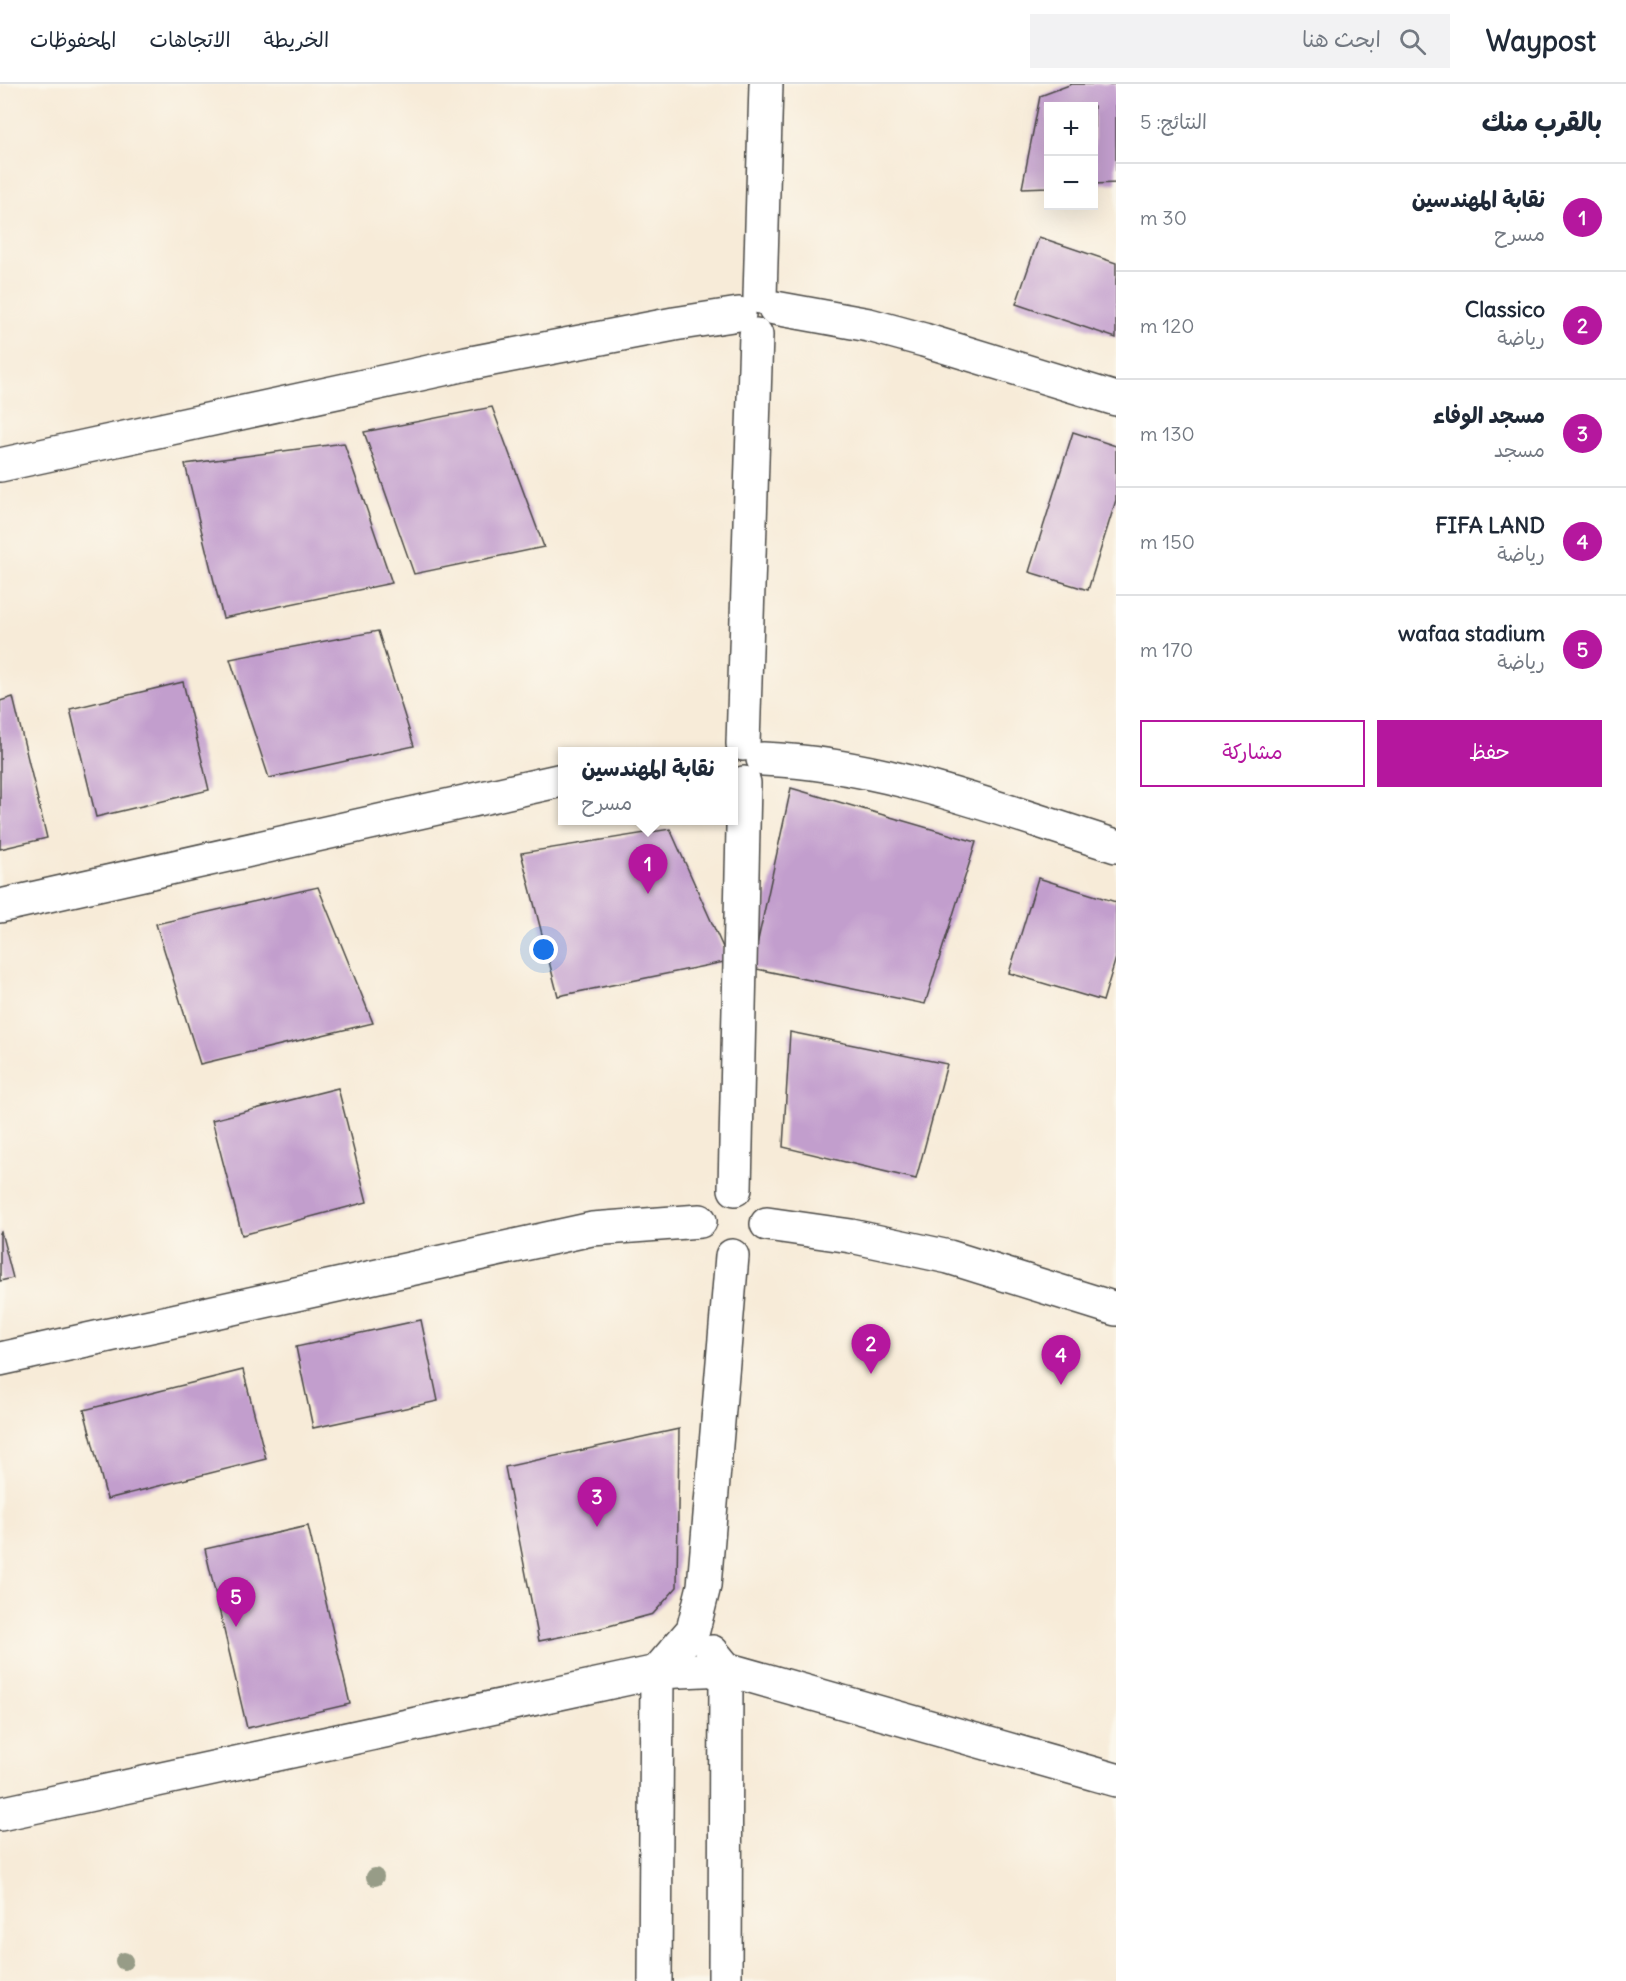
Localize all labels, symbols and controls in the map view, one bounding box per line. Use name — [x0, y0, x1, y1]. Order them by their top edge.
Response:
search box — [1030, 14, 1450, 68]
text: Waypost — [1486, 23, 1596, 59]
text: ابحث هنا — [1302, 25, 1381, 53]
icon: search — [1396, 25, 1429, 58]
text: المحفوظات — [30, 26, 116, 53]
text: الاتجاهات — [149, 26, 231, 53]
text: الخريطة — [264, 26, 329, 53]
map controls — [1044, 102, 1098, 210]
button: + — [1044, 102, 1098, 156]
text: بالقرب منك — [1482, 105, 1602, 138]
text: النتائج: 5 — [1140, 109, 1207, 134]
button: − — [1044, 156, 1098, 210]
text: نقابة المهندسين — [1412, 185, 1545, 213]
text: 30 m — [1140, 205, 1187, 230]
text: 1 — [1579, 205, 1586, 230]
text: مسرح — [1494, 221, 1545, 246]
text: Classico — [1465, 295, 1545, 323]
text: 120 m — [1140, 313, 1194, 338]
text: 2 — [1577, 313, 1588, 338]
text: رياضة — [1497, 325, 1545, 350]
text: مسجد الوفاء — [1433, 401, 1545, 429]
text: 130 m — [1140, 421, 1195, 446]
text: 3 — [1577, 421, 1588, 446]
text: مسجد — [1494, 437, 1545, 462]
text: FIFA LAND — [1435, 511, 1545, 539]
text: 150 m — [1140, 529, 1195, 554]
text: 4 — [1577, 529, 1588, 554]
text: رياضة — [1497, 541, 1545, 566]
text: wafaa stadium — [1398, 619, 1545, 647]
text: 170 m — [1140, 637, 1193, 662]
text: 5 — [1577, 637, 1588, 662]
text: رياضة — [1497, 649, 1545, 674]
button: مشاركة — [1140, 720, 1365, 787]
button: حفظ — [1377, 720, 1602, 787]
popup — [558, 747, 738, 825]
text: نقابة المهندسين — [581, 754, 715, 782]
text: مسرح — [581, 790, 632, 815]
pin: 1 — [628, 844, 668, 894]
your location — [529, 935, 558, 964]
pin: 2 — [852, 1324, 890, 1374]
pin: 4 — [1042, 1336, 1080, 1385]
pin: 3 — [578, 1478, 616, 1527]
pin: 5 — [216, 1578, 256, 1627]

